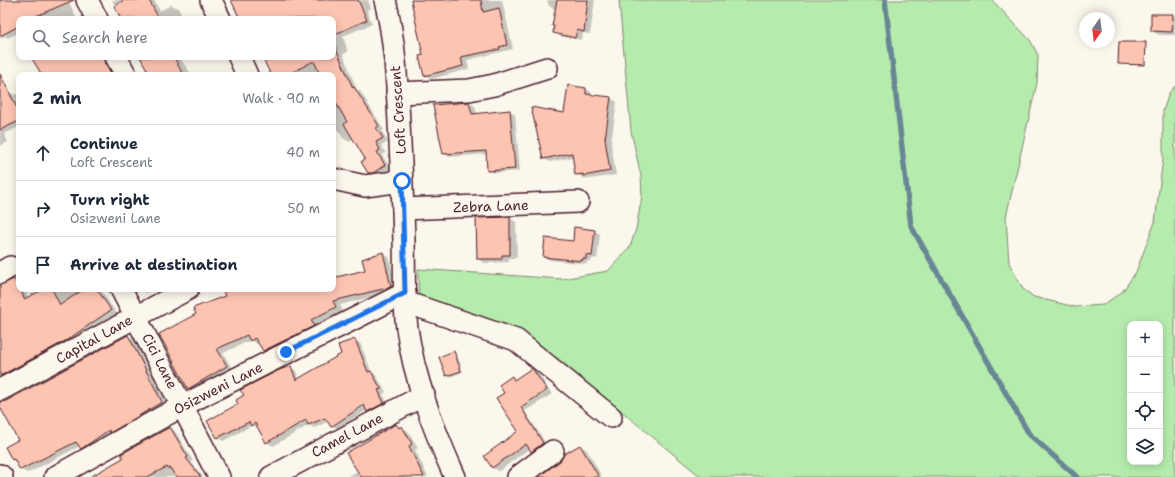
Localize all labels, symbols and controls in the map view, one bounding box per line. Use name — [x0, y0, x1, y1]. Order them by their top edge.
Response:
north arrow — [1079, 12, 1115, 48]
search box — [16, 16, 336, 60]
icon: search — [30, 27, 52, 49]
text: Search here — [62, 28, 148, 48]
street label: Loft Crescent — [386, 65, 410, 155]
text: 2 min — [32, 87, 82, 109]
text: Walk · 90 m — [242, 90, 320, 107]
text: Continue — [70, 134, 138, 154]
icon: ahead — [32, 142, 54, 164]
text: 40 m — [286, 144, 320, 161]
text: Loft Crescent — [70, 154, 153, 171]
route start — [393, 172, 411, 190]
text: Turn right — [70, 190, 150, 210]
street label: Zebra Lane — [453, 196, 529, 216]
icon: right — [32, 198, 54, 220]
text: 50 m — [287, 200, 320, 217]
text: Osizweni Lane — [70, 210, 161, 227]
icon: arrive — [32, 254, 54, 276]
text: Arrive at destination — [70, 255, 238, 275]
street label: Capital Lane — [53, 311, 135, 367]
map controls — [1127, 321, 1163, 465]
button: + — [1127, 321, 1163, 357]
street label: Cici Lane — [138, 330, 182, 392]
route end — [277, 343, 295, 361]
button: − — [1127, 357, 1163, 393]
street label: Osizweni Lane — [170, 358, 266, 418]
button: locate — [1127, 393, 1163, 429]
street label: Camel Lane — [308, 409, 386, 461]
button: layers — [1127, 429, 1163, 465]

